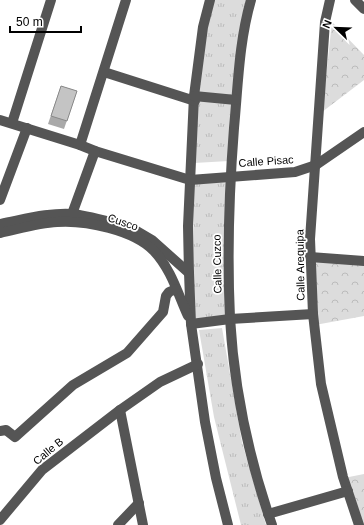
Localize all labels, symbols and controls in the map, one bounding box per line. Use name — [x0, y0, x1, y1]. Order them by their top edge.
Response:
scale bar — [10, 8, 81, 34]
north arrow — [316, 8, 356, 48]
text: 50 m — [16, 15, 43, 29]
text: N — [320, 18, 334, 30]
street label: Calle Pisac — [238, 153, 294, 169]
street label: Cusco — [106, 211, 140, 233]
street label: Calle Arequipa — [293, 228, 307, 301]
street label: Calle Cuzco — [210, 234, 224, 294]
street label: Calle B — [31, 435, 65, 467]

